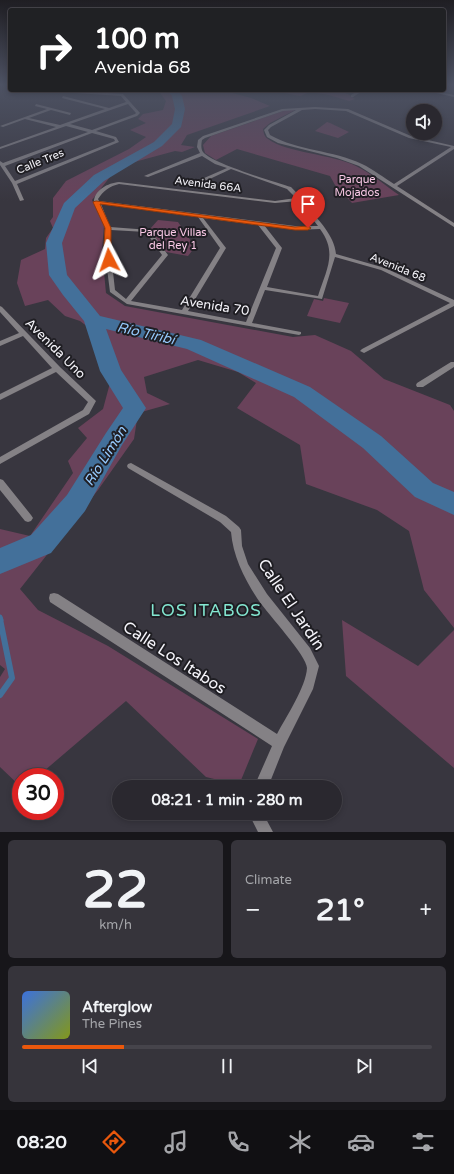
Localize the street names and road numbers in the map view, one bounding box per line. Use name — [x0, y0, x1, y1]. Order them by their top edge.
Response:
street label: Calle Tres — [15, 146, 66, 177]
street label: Avenida 66A — [174, 174, 242, 195]
street label: Avenida 68 — [368, 250, 428, 285]
street label: Avenida 70 — [179, 293, 251, 319]
street label: Avenida Uno — [22, 315, 89, 382]
street label: Calle El Jardín — [253, 555, 329, 654]
street label: Calle Los Itabos — [119, 617, 230, 699]

